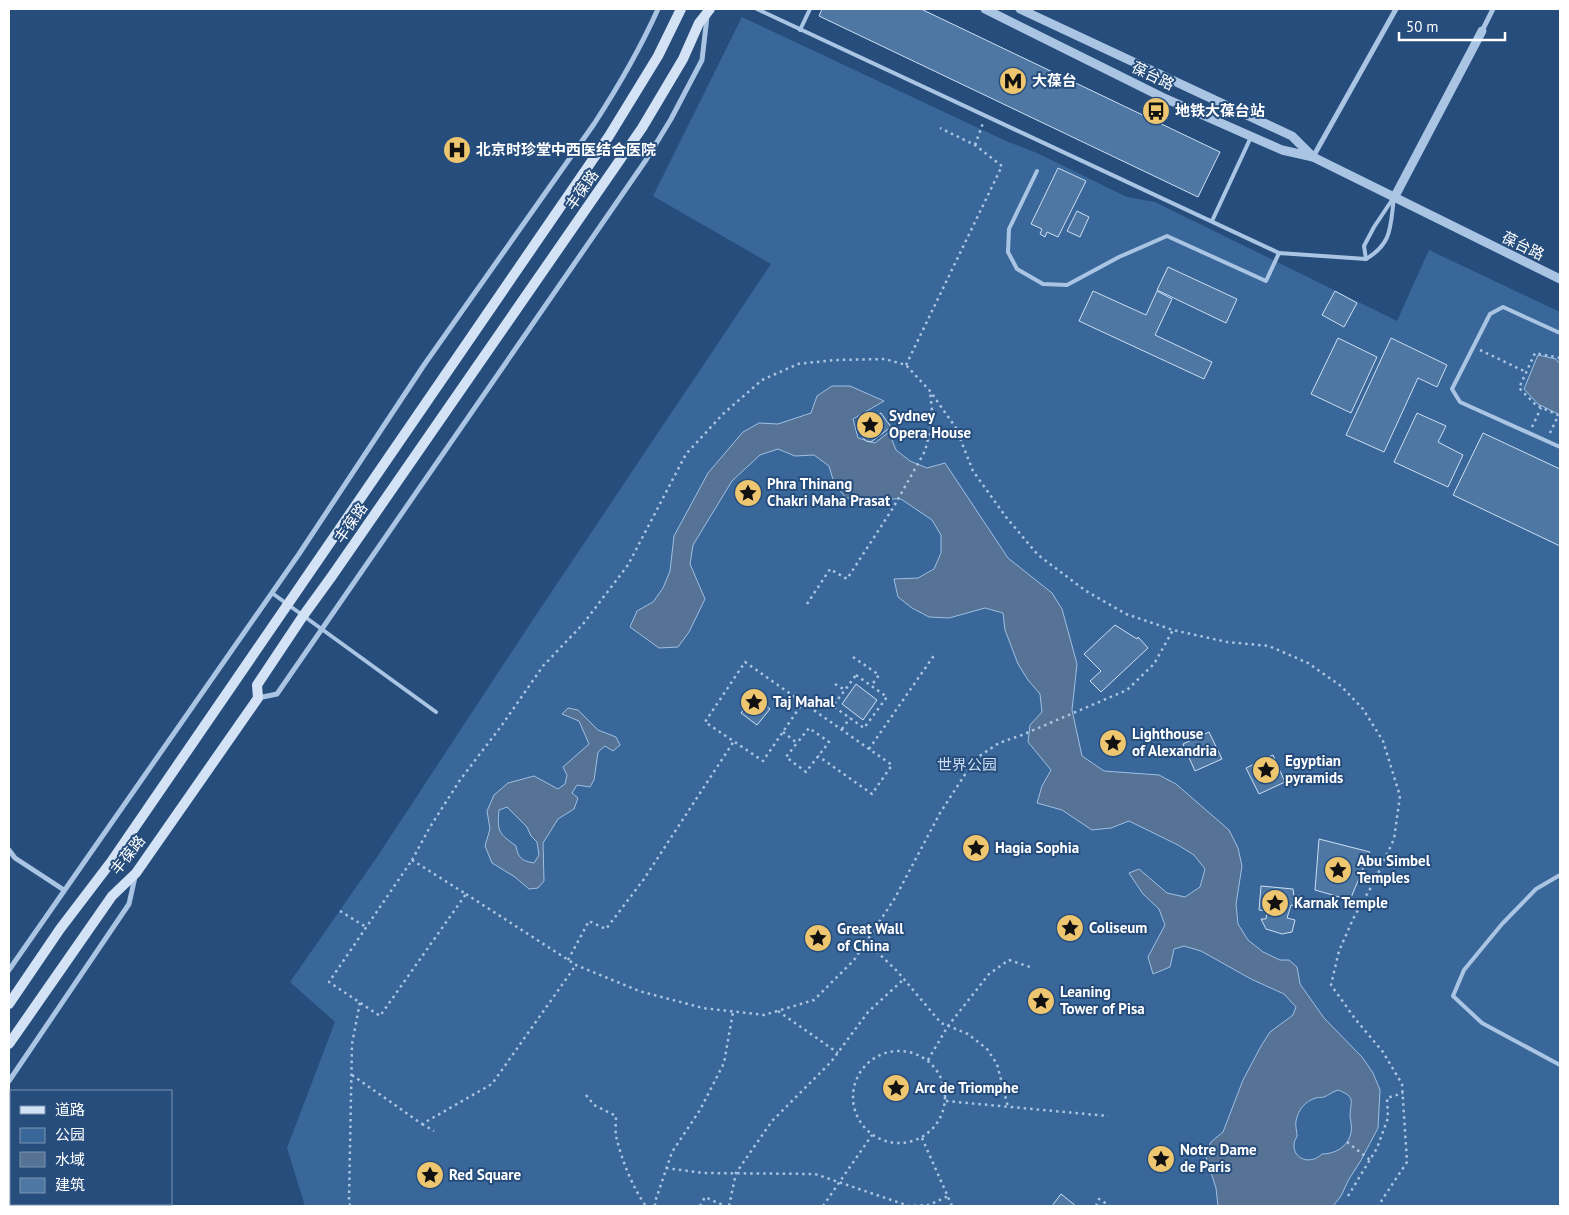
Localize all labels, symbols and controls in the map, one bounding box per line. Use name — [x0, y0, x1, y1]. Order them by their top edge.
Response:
scale bar — [1399, 10, 1505, 42]
text: 50 m — [1406, 17, 1439, 36]
street label: 葆台路 — [1129, 57, 1178, 94]
metro station icon: 大葆台 — [998, 66, 1028, 96]
place label: 大葆台 — [1032, 71, 1077, 90]
bus stop icon: 地铁大葆台站 — [1141, 96, 1171, 126]
place label: 地铁大葆台站 — [1175, 101, 1265, 120]
hospital icon: 北京时珍堂中西医结合医院 — [442, 135, 472, 165]
place label: 北京时珍堂中西医结合医院 — [476, 140, 656, 159]
street label: 丰葆路 — [561, 166, 602, 214]
street label: 葆台路 — [1499, 227, 1548, 264]
place label: Sydney Opera House — [889, 406, 971, 442]
place icon: Sydney Opera House — [855, 410, 885, 440]
place label: Phra Thinang Chakri Maha Prasat — [767, 474, 891, 510]
place icon: Phra Thinang Chakri Maha Prasat — [733, 478, 763, 508]
street label: 丰葆路 — [330, 499, 371, 547]
place icon: Taj Mahal — [739, 687, 769, 717]
place label: Taj Mahal — [773, 692, 835, 711]
place label: Lighthouse of Alexandria — [1132, 724, 1217, 760]
place icon: Lighthouse of Alexandria — [1098, 728, 1128, 758]
place label: Egyptian pyramids — [1285, 751, 1343, 787]
park label: 世界公园 — [937, 755, 997, 774]
place icon: Egyptian pyramids — [1251, 755, 1281, 785]
street label: 丰葆路 — [106, 831, 149, 878]
place icon: Hagia Sophia — [961, 833, 991, 863]
place label: Hagia Sophia — [995, 838, 1079, 857]
place label: Abu Simbel Temples — [1357, 851, 1431, 887]
place icon: Abu Simbel Temples — [1323, 855, 1353, 885]
place icon: Karnak Temple — [1260, 888, 1290, 918]
place label: Karnak Temple — [1294, 893, 1388, 912]
place icon: Coliseum — [1055, 913, 1085, 943]
place label: Coliseum — [1089, 918, 1147, 937]
place label: Great Wall of China — [837, 919, 904, 955]
place icon: Great Wall of China — [803, 923, 833, 953]
place label: Leaning Tower of Pisa — [1060, 982, 1145, 1018]
place icon: Leaning Tower of Pisa — [1026, 986, 1056, 1016]
place icon: Arc de Triomphe — [881, 1073, 911, 1103]
place label: Arc de Triomphe — [915, 1078, 1019, 1097]
legend — [10, 1090, 172, 1205]
text: 道路 — [55, 1100, 85, 1119]
text: 公园 — [55, 1125, 85, 1144]
place label: Notre Dame de Paris — [1180, 1140, 1257, 1176]
place icon: Notre Dame de Paris — [1146, 1144, 1176, 1174]
text: 水域 — [55, 1150, 85, 1169]
place icon: Red Square — [415, 1160, 445, 1190]
place label: Red Square — [449, 1165, 522, 1184]
text: 建筑 — [55, 1175, 85, 1194]

